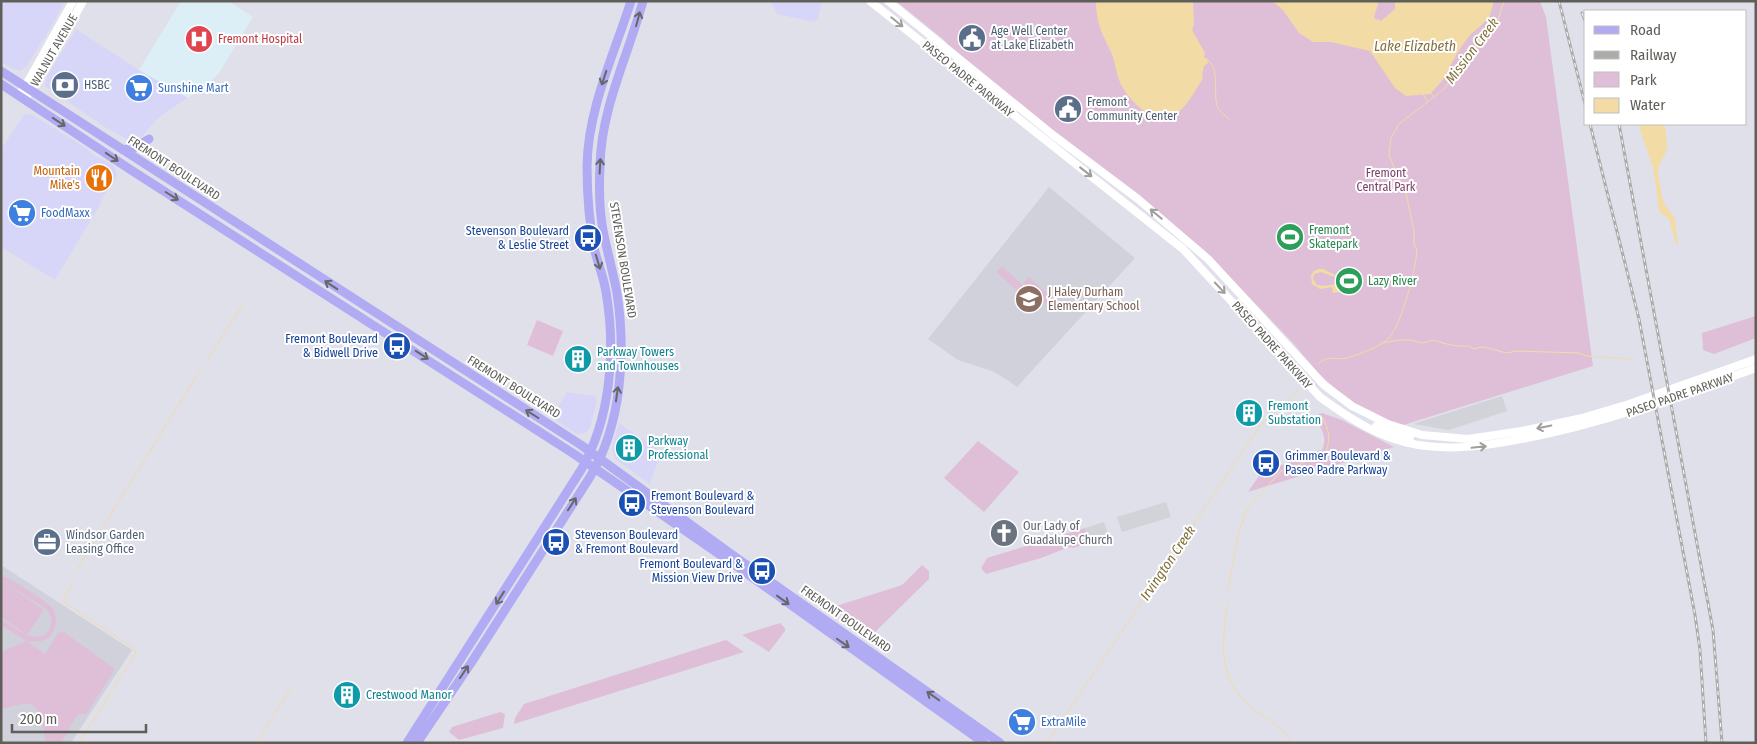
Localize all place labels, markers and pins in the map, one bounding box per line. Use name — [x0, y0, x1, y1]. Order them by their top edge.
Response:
public building icon: Age Well Center at Lake Elizabeth — [957, 23, 987, 53]
hospital icon: Fremont Hospital — [184, 24, 214, 54]
place label: Age Well Center at Lake Elizabeth — [991, 24, 1074, 52]
place label: Fremont Hospital — [218, 32, 302, 46]
bank icon: HSBC — [50, 70, 80, 100]
supermarket icon: Sunshine Mart — [124, 73, 154, 103]
place label: HSBC — [84, 78, 110, 92]
place label: Sunshine Mart — [158, 81, 229, 95]
public building icon: Fremont Community Center — [1053, 94, 1083, 124]
place label: Fremont Community Center — [1087, 95, 1178, 123]
restaurant icon: Mountain Mike's — [84, 163, 114, 193]
place label: Mountain Mike's — [33, 164, 80, 192]
supermarket icon: FoodMaxx — [7, 198, 37, 228]
place label: FoodMaxx — [41, 206, 91, 220]
sports icon: Fremont Skatepark — [1275, 222, 1305, 252]
bus stop icon: Stevenson Boulevard & Leslie Street — [573, 223, 603, 253]
place label: Fremont Skatepark — [1309, 223, 1358, 251]
place label: Stevenson Boulevard & Leslie Street — [466, 224, 569, 252]
sports icon: Lazy River — [1334, 266, 1364, 296]
place label: Lazy River — [1368, 274, 1418, 288]
school or university icon: J Haley Durham Elementary School — [1014, 284, 1044, 314]
place label: J Haley Durham Elementary School — [1048, 285, 1139, 313]
bus stop icon: Fremont Boulevard & Bidwell Drive — [382, 331, 412, 361]
place label: Fremont Boulevard & Bidwell Drive — [285, 332, 378, 360]
building icon: Parkway Towers and Townhouses — [563, 344, 593, 374]
place label: Parkway Towers and Townhouses — [597, 345, 679, 373]
building icon: Fremont Substation — [1234, 398, 1264, 428]
place label: Fremont Substation — [1268, 399, 1321, 427]
building icon: Parkway Professional — [614, 433, 644, 463]
place label: Parkway Professional — [648, 434, 708, 462]
bus stop icon: Grimmer Boulevard & Paseo Padre Parkway — [1251, 448, 1281, 478]
place label: Grimmer Boulevard & Paseo Padre Parkway — [1285, 449, 1391, 477]
bus stop icon: Fremont Boulevard & Stevenson Boulevard — [617, 488, 647, 518]
place label: Fremont Boulevard & Stevenson Boulevard — [651, 489, 755, 517]
church icon: Our Lady of Guadalupe Church — [989, 518, 1019, 548]
place label: Our Lady of Guadalupe Church — [1023, 519, 1113, 547]
office icon: Windsor Garden Leasing Office — [32, 527, 62, 557]
bus stop icon: Stevenson Boulevard & Fremont Boulevard — [541, 527, 571, 557]
place label: Windsor Garden Leasing Office — [66, 528, 145, 556]
place label: Stevenson Boulevard & Fremont Boulevard — [575, 528, 679, 556]
bus stop icon: Fremont Boulevard & Mission View Drive — [747, 556, 777, 586]
place label: Fremont Boulevard & Mission View Drive — [639, 557, 743, 585]
building icon: Crestwood Manor — [332, 680, 362, 710]
place label: Crestwood Manor — [366, 688, 453, 702]
supermarket icon: ExtraMile — [1007, 707, 1037, 737]
place label: ExtraMile — [1041, 715, 1086, 729]

